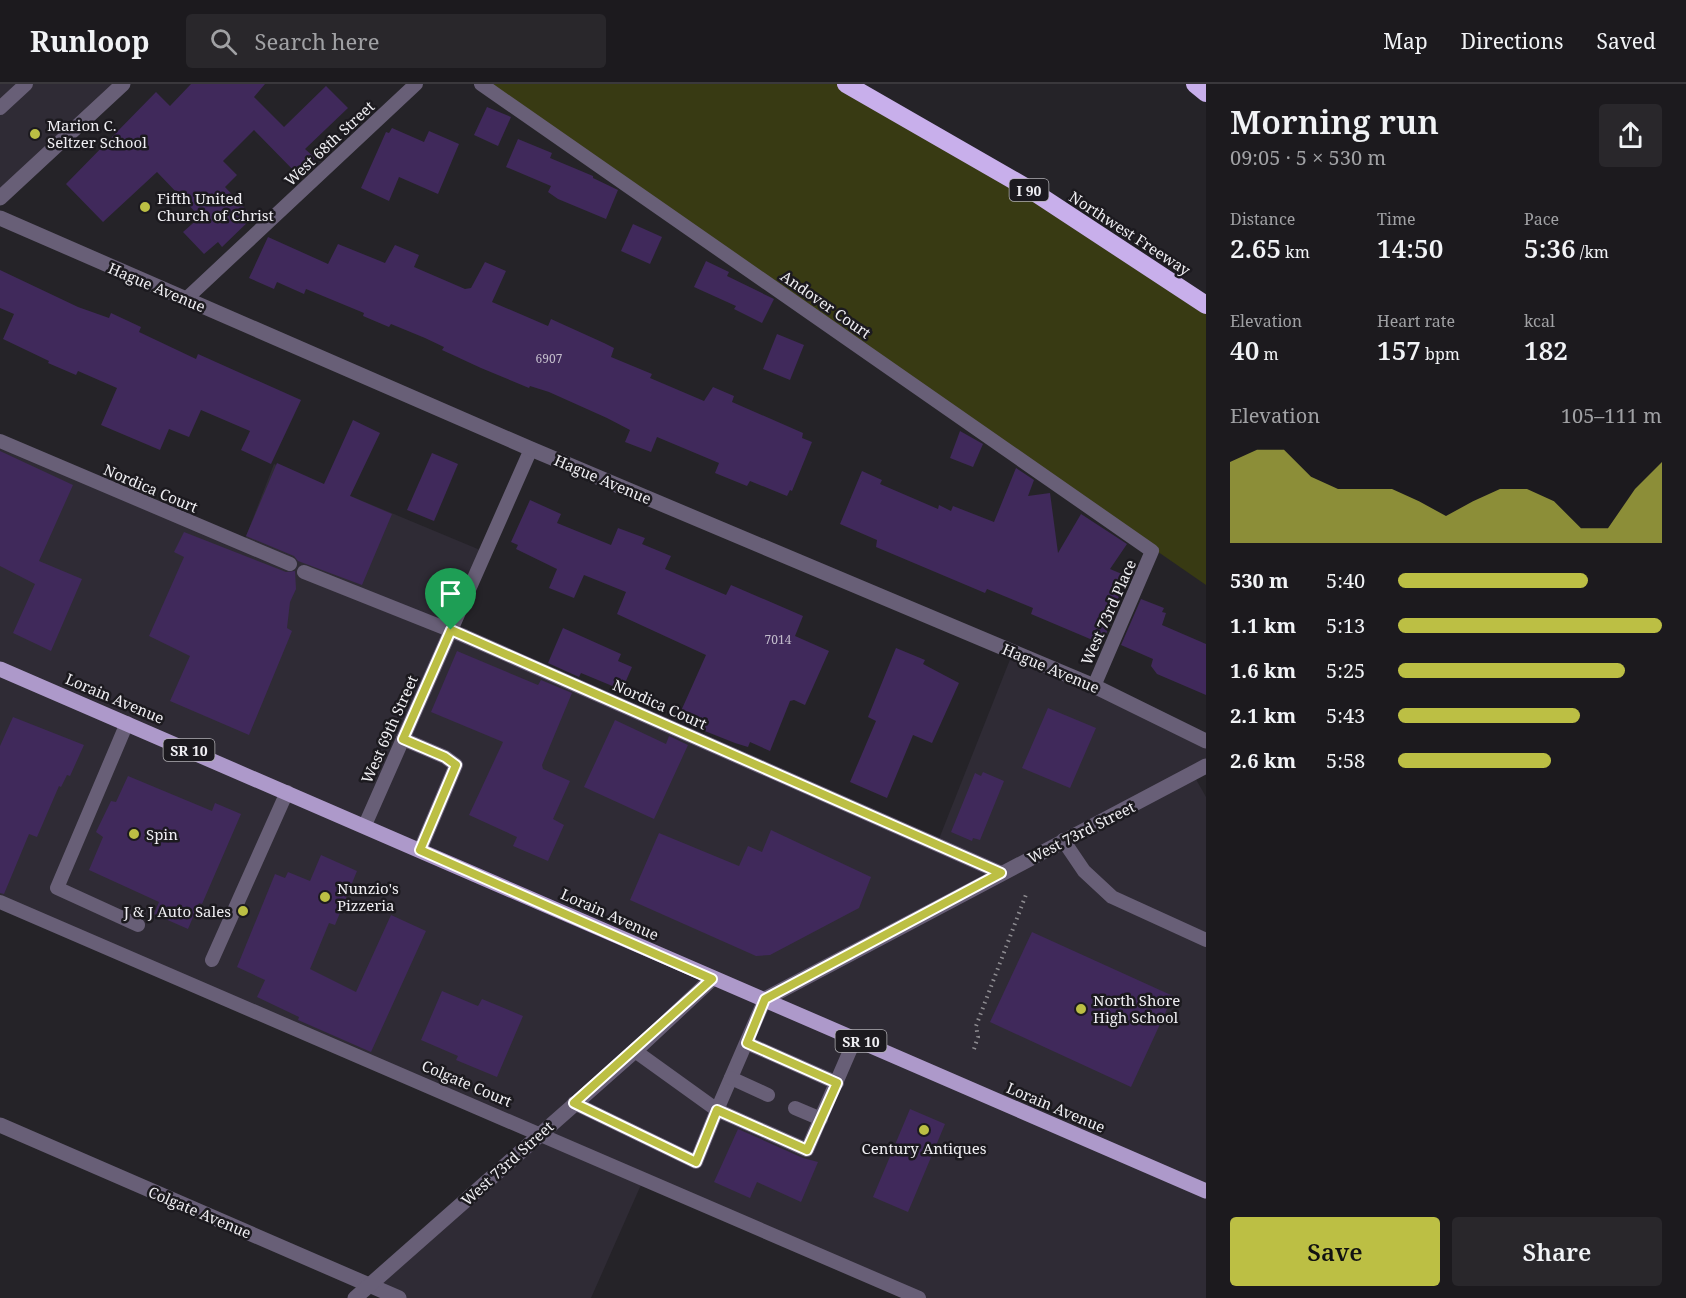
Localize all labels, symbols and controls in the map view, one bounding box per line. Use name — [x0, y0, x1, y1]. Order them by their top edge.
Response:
search box — [186, 14, 606, 68]
text: Runloop — [30, 22, 150, 60]
icon: search — [207, 25, 240, 58]
text: Search here — [255, 26, 379, 56]
text: Map — [1383, 27, 1428, 55]
text: Directions — [1461, 27, 1563, 55]
text: Saved — [1596, 27, 1656, 55]
street label: West 68th Street — [280, 96, 378, 190]
text: Morning run — [1230, 99, 1439, 144]
button: share — [1599, 104, 1662, 167]
place label: Marion C. Seltzer School — [47, 115, 147, 152]
marker: Marion C. Seltzer School — [28, 127, 42, 141]
text: 09:05 · 5 × 530 m — [1230, 144, 1386, 171]
road number: I 90 — [1010, 179, 1048, 201]
street label: Northwest Freeway — [1066, 186, 1195, 280]
place label: Fifth United Church of Christ — [157, 188, 274, 225]
marker: Fifth United Church of Christ — [138, 200, 152, 214]
text: Distance — [1230, 208, 1295, 230]
text: Time — [1377, 208, 1416, 230]
text: Pace — [1524, 208, 1559, 230]
text: 2.65 — [1230, 230, 1281, 266]
text: 14:50 — [1377, 230, 1443, 266]
text: 5:36 — [1524, 230, 1576, 266]
text: km — [1281, 241, 1310, 263]
text: /km — [1576, 241, 1609, 263]
street label: Hague Avenue — [105, 258, 209, 316]
street label: Andover Court — [777, 266, 875, 342]
text: Elevation — [1230, 310, 1302, 332]
text: Heart rate — [1377, 310, 1455, 332]
text: kcal — [1524, 310, 1555, 332]
text: 40 — [1230, 332, 1259, 368]
text: 157 — [1377, 332, 1421, 368]
text: 182 — [1524, 332, 1568, 368]
text: m — [1259, 343, 1279, 365]
text: bpm — [1421, 343, 1460, 365]
house number: 6907 — [536, 350, 563, 367]
text: Elevation — [1230, 402, 1320, 429]
text: 105–111 m — [1561, 402, 1662, 429]
street label: Hague Avenue — [551, 450, 655, 508]
street label: Nordica Court — [101, 459, 201, 517]
street label: West 73rd Place — [1076, 556, 1140, 668]
text: 530 m — [1230, 567, 1289, 594]
text: 5:40 — [1326, 567, 1365, 594]
pin — [425, 568, 476, 630]
icon: arrive — [434, 577, 467, 610]
text: 1.1 km — [1230, 612, 1296, 639]
text: 5:13 — [1326, 612, 1365, 639]
house number: 7014 — [765, 631, 792, 648]
street label: Hague Avenue — [999, 639, 1103, 697]
text: 1.6 km — [1230, 657, 1296, 684]
text: 5:25 — [1326, 657, 1365, 684]
street label: Lorain Avenue — [63, 668, 167, 728]
street label: West 69th Street — [356, 672, 422, 786]
street label: Nordica Court — [610, 674, 710, 734]
text: 2.1 km — [1230, 702, 1296, 729]
text: 5:43 — [1326, 702, 1365, 729]
road number: SR 10 — [164, 739, 214, 761]
text: 2.6 km — [1230, 747, 1296, 774]
text: 5:58 — [1326, 747, 1365, 774]
street label: West 73rd Street — [1024, 796, 1138, 868]
place label: Spin — [146, 824, 178, 844]
marker: Spin — [127, 827, 141, 841]
place label: Nunzio's Pizzeria — [337, 878, 399, 915]
street label: Lorain Avenue — [558, 883, 662, 945]
marker: Nunzio's Pizzeria — [318, 890, 332, 904]
place label: J & J Auto Sales — [123, 901, 231, 921]
marker: J & J Auto Sales — [236, 904, 250, 918]
place label: North Shore High School — [1093, 990, 1180, 1027]
marker: North Shore High School — [1074, 1002, 1088, 1016]
road number: SR 10 — [836, 1030, 886, 1052]
street label: Colgate Court — [419, 1055, 515, 1111]
street label: Lorain Avenue — [1004, 1077, 1108, 1137]
street label: West 73rd Street — [457, 1116, 557, 1210]
marker: Century Antiques — [917, 1123, 931, 1137]
place label: Century Antiques — [861, 1138, 987, 1158]
street label: Colgate Avenue — [146, 1181, 254, 1243]
button: Save — [1230, 1217, 1440, 1286]
button: Share — [1452, 1217, 1662, 1286]

